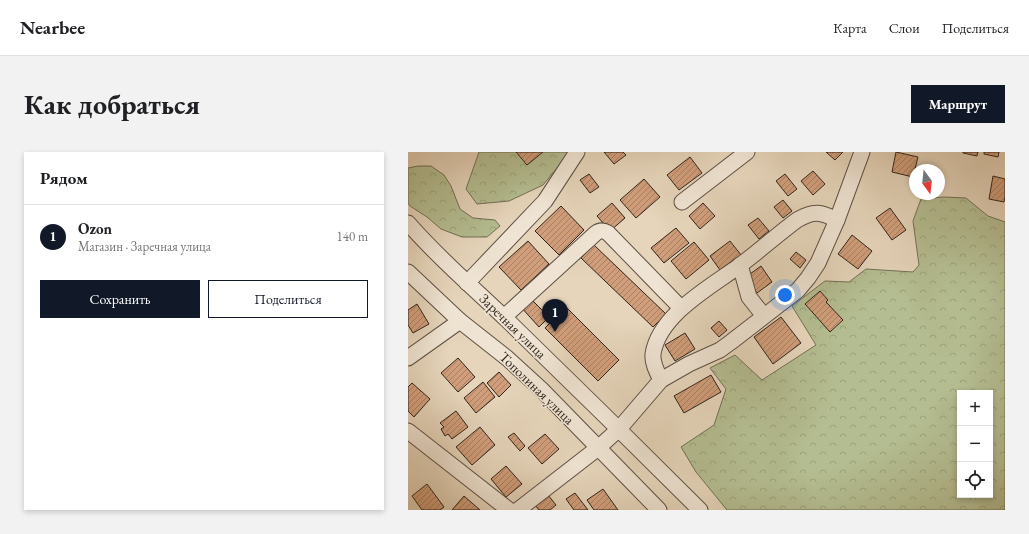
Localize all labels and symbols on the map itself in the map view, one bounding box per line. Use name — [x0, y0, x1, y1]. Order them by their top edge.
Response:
north arrow — [909, 164, 945, 200]
your location — [775, 285, 795, 305]
street label: Заречная улица — [476, 290, 551, 363]
pin: 1 — [542, 299, 568, 332]
street label: Тополиная улица — [496, 348, 579, 429]

